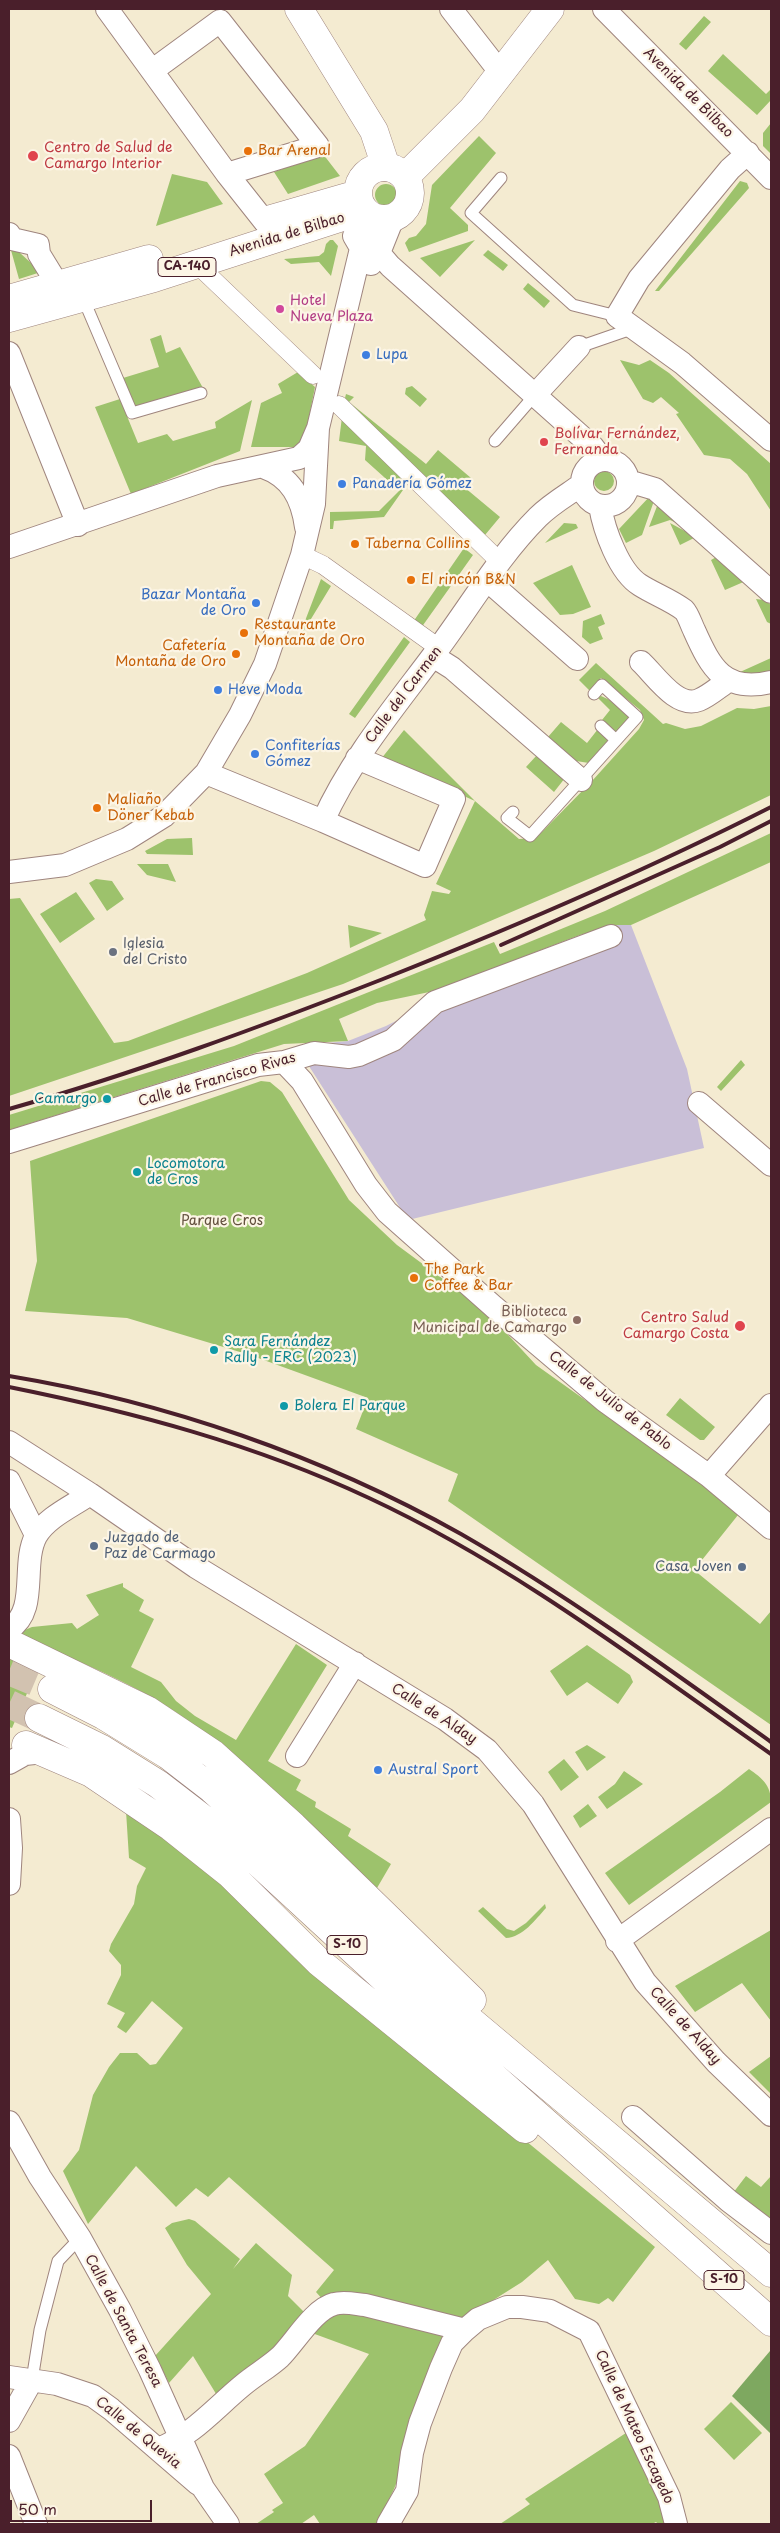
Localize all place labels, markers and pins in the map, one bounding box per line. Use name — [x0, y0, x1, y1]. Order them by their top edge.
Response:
place label: Centro de Salud de Camargo Interior — [44, 140, 172, 172]
place label: Bar Arenal — [258, 143, 331, 159]
marker: Bar Arenal — [242, 145, 254, 157]
marker: Centro de Salud de Camargo Interior — [26, 149, 40, 163]
place label: Hotel Nueva Plaza — [290, 293, 373, 326]
marker: Hotel Nueva Plaza — [274, 303, 286, 315]
place label: Lupa — [376, 347, 408, 363]
marker: Lupa — [360, 349, 372, 361]
place label: Bolívar Fernández, Fernanda — [554, 426, 680, 458]
marker: Bolívar Fernández, Fernanda — [538, 436, 550, 448]
place label: Panadería Gómez — [352, 476, 472, 492]
marker: Panadería Gómez — [336, 478, 348, 490]
place label: Taberna Collins — [365, 536, 470, 552]
marker: Taberna Collins — [349, 538, 361, 550]
place label: El rincón B&N — [421, 572, 516, 588]
marker: El rincón B&N — [405, 574, 417, 586]
place label: Bazar Montaña de Oro — [141, 587, 246, 620]
marker: Bazar Montaña de Oro — [250, 597, 262, 609]
place label: Restaurante Montaña de Oro — [254, 617, 365, 650]
marker: Restaurante Montaña de Oro — [238, 627, 250, 639]
place label: Cafetería Montaña de Oro — [115, 638, 226, 670]
marker: Cafetería Montaña de Oro — [230, 648, 242, 660]
place label: Heve Moda — [228, 682, 303, 698]
marker: Heve Moda — [212, 684, 224, 696]
place label: Confiterías Gómez — [265, 738, 340, 770]
marker: Confiterías Gómez — [249, 748, 261, 760]
place label: Maliaño Döner Kebab — [107, 792, 194, 824]
marker: Maliaño Döner Kebab — [91, 802, 103, 814]
place label: Iglesia del Cristo — [123, 936, 187, 969]
marker: Iglesia del Cristo — [107, 946, 119, 958]
place label: Camargo — [34, 1091, 97, 1107]
marker: Camargo — [101, 1093, 113, 1105]
place label: Locomotora de Cros — [147, 1156, 225, 1188]
marker: Locomotora de Cros — [131, 1166, 143, 1178]
place label: The Park Coffee & Bar — [424, 1262, 512, 1294]
marker: The Park Coffee & Bar — [408, 1272, 420, 1284]
place label: Biblioteca Municipal de Camargo — [412, 1304, 567, 1336]
place label: Centro Salud Camargo Costa — [623, 1310, 729, 1342]
marker: Biblioteca Municipal de Camargo — [571, 1314, 583, 1326]
marker: Centro Salud Camargo Costa — [733, 1319, 747, 1333]
place label: Sara Fernández Rally - ERC (2023) — [224, 1334, 357, 1366]
marker: Sara Fernández Rally - ERC (2023) — [208, 1344, 220, 1356]
place label: Bolera El Parque — [294, 1398, 406, 1414]
marker: Bolera El Parque — [278, 1400, 290, 1412]
place label: Juzgado de Paz de Carmago — [104, 1530, 216, 1562]
marker: Juzgado de Paz de Carmago — [88, 1540, 100, 1552]
place label: Casa Joven — [655, 1559, 732, 1575]
marker: Casa Joven — [736, 1561, 748, 1573]
place label: Austral Sport — [388, 1762, 478, 1778]
marker: Austral Sport — [372, 1764, 384, 1776]

